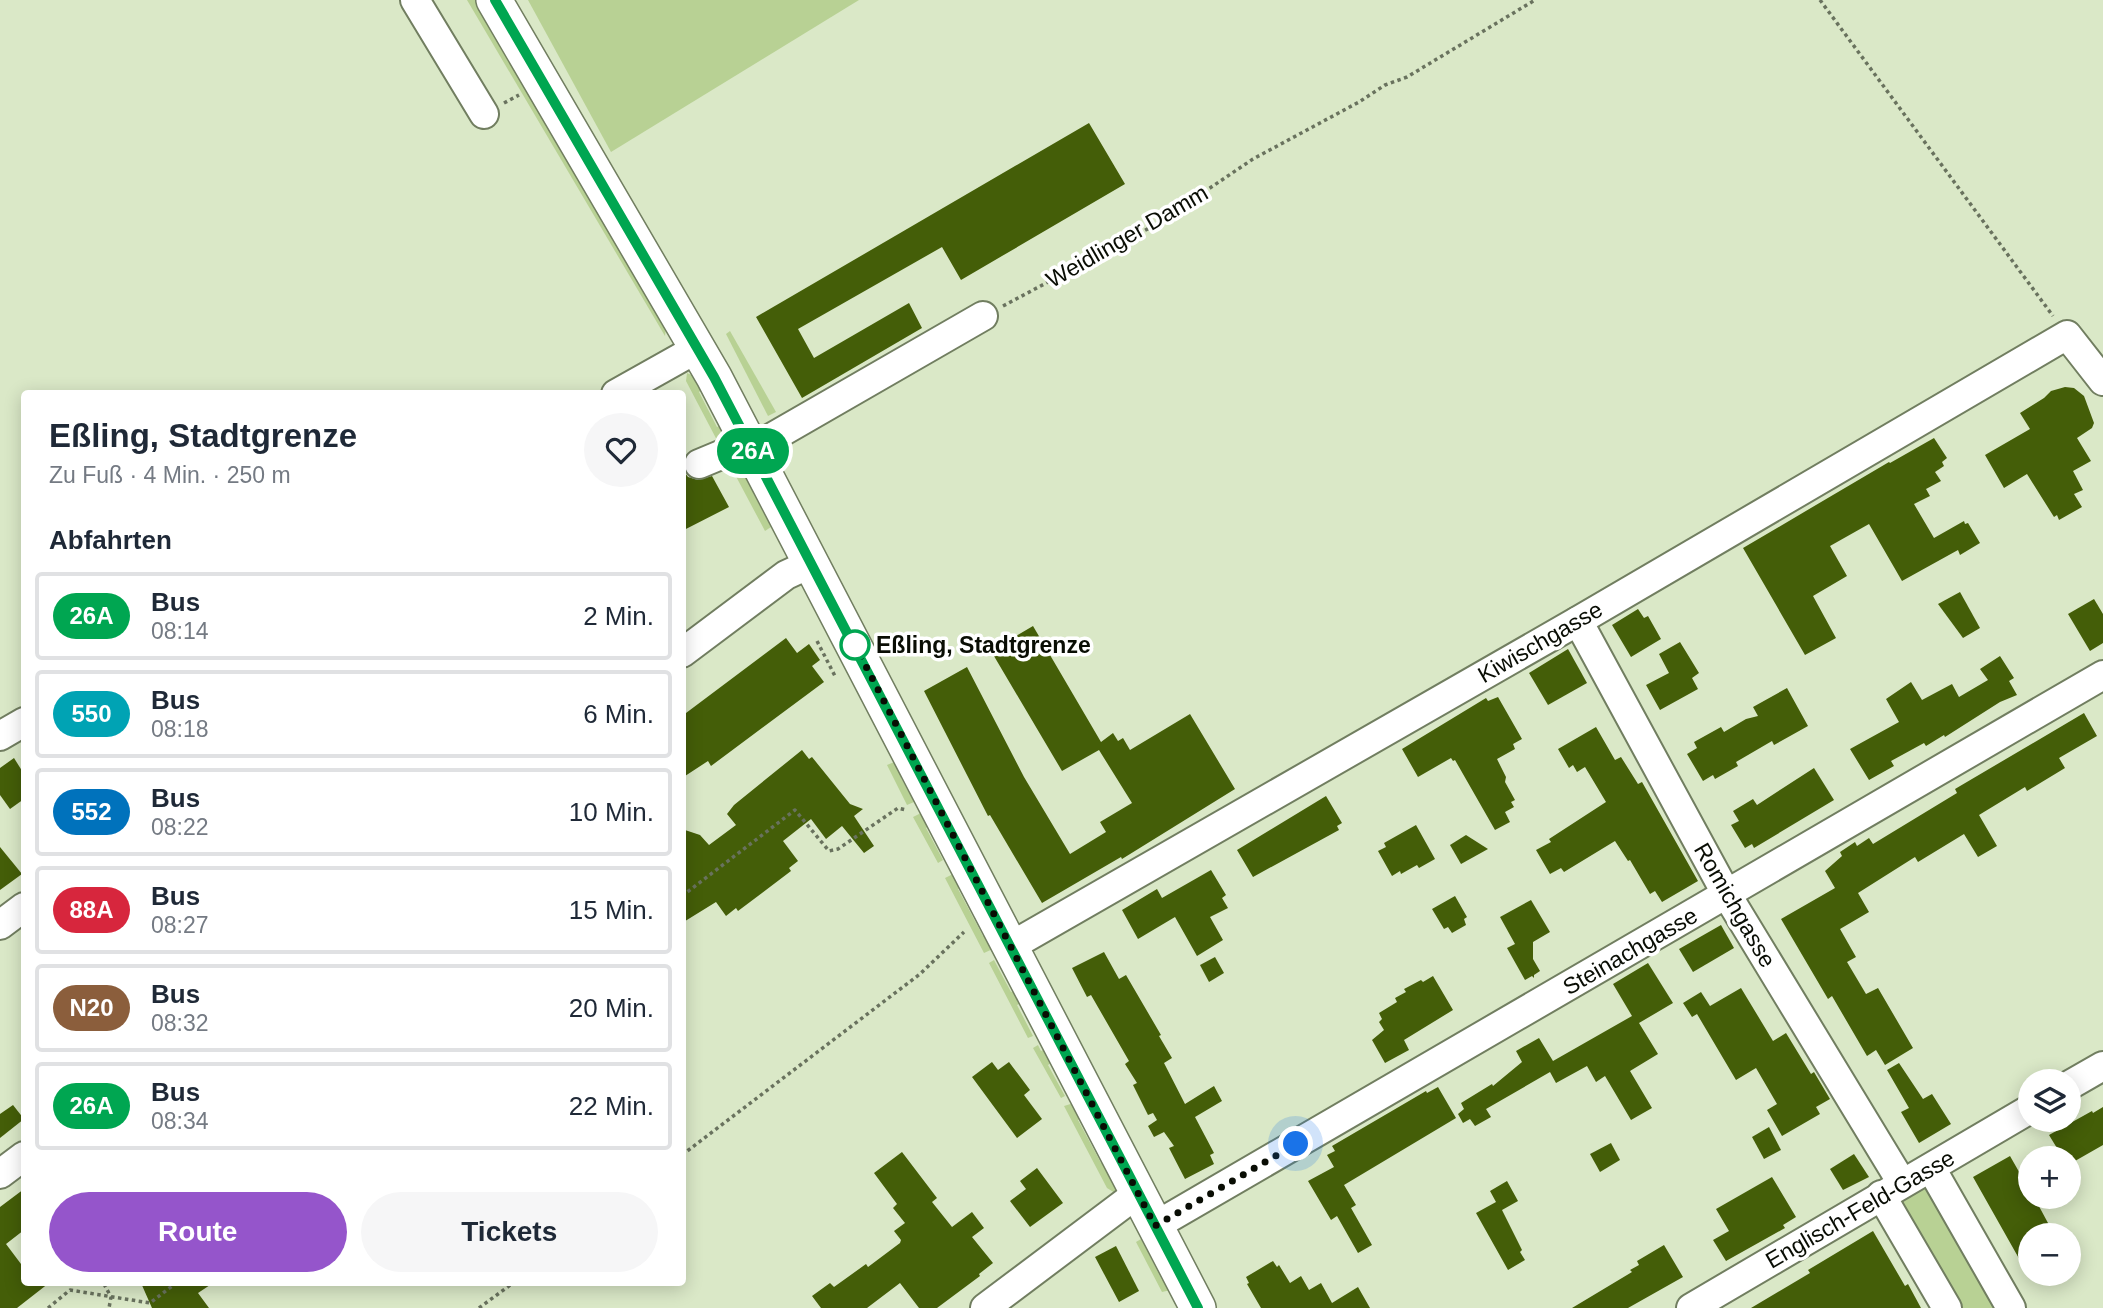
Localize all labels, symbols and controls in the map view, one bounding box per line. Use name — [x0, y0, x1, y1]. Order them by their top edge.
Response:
street label: Weidlinger Damm — [1042, 179, 1212, 293]
button: heart — [584, 413, 658, 487]
text: Eßling, Stadtgrenze — [49, 417, 357, 454]
line badge: 26A — [713, 428, 793, 474]
text: 26A — [731, 437, 775, 464]
text: Zu Fuß · 4 Min. · 250 m — [49, 462, 291, 488]
text: Abfahrten — [49, 525, 172, 555]
text: Bus — [151, 587, 200, 617]
street label: Kiwischgasse — [1473, 596, 1607, 688]
text: 2 Min. — [583, 601, 654, 631]
text: 26A — [69, 602, 114, 629]
text: 08:14 — [151, 618, 209, 644]
marker: Eßling, Stadtgrenze — [840, 630, 870, 660]
place label: Eßling, Stadtgrenze — [876, 632, 1091, 658]
text: Bus — [151, 685, 200, 715]
text: 6 Min. — [583, 699, 654, 729]
text: 550 — [71, 700, 112, 727]
text: 08:18 — [151, 716, 209, 742]
text: Bus — [151, 783, 200, 813]
text: 10 Min. — [569, 797, 654, 827]
text: 552 — [71, 798, 112, 825]
text: 08:22 — [151, 814, 209, 840]
street label: Romichgasse — [1689, 838, 1781, 972]
text: Bus — [151, 881, 200, 911]
text: 15 Min. — [569, 895, 654, 925]
text: 88A — [69, 896, 114, 923]
street label: Steinachgasse — [1558, 902, 1702, 1000]
text: 08:27 — [151, 912, 209, 938]
text: Bus — [151, 979, 200, 1009]
text: 20 Min. — [569, 993, 654, 1023]
text: N20 — [69, 994, 114, 1021]
text: 08:32 — [151, 1010, 209, 1036]
map controls — [2018, 1069, 2081, 1286]
button: layers — [2018, 1069, 2081, 1132]
text: Bus — [151, 1077, 200, 1107]
text: 22 Min. — [569, 1091, 654, 1121]
text: 26A — [69, 1092, 114, 1119]
text: 08:34 — [151, 1108, 209, 1134]
your location — [1278, 1126, 1313, 1161]
street label: Englisch-Feld-Gasse — [1761, 1144, 1959, 1274]
button: + — [2018, 1146, 2081, 1209]
button: Route — [49, 1192, 347, 1272]
button: Tickets — [361, 1192, 658, 1272]
button: − — [2018, 1223, 2081, 1286]

